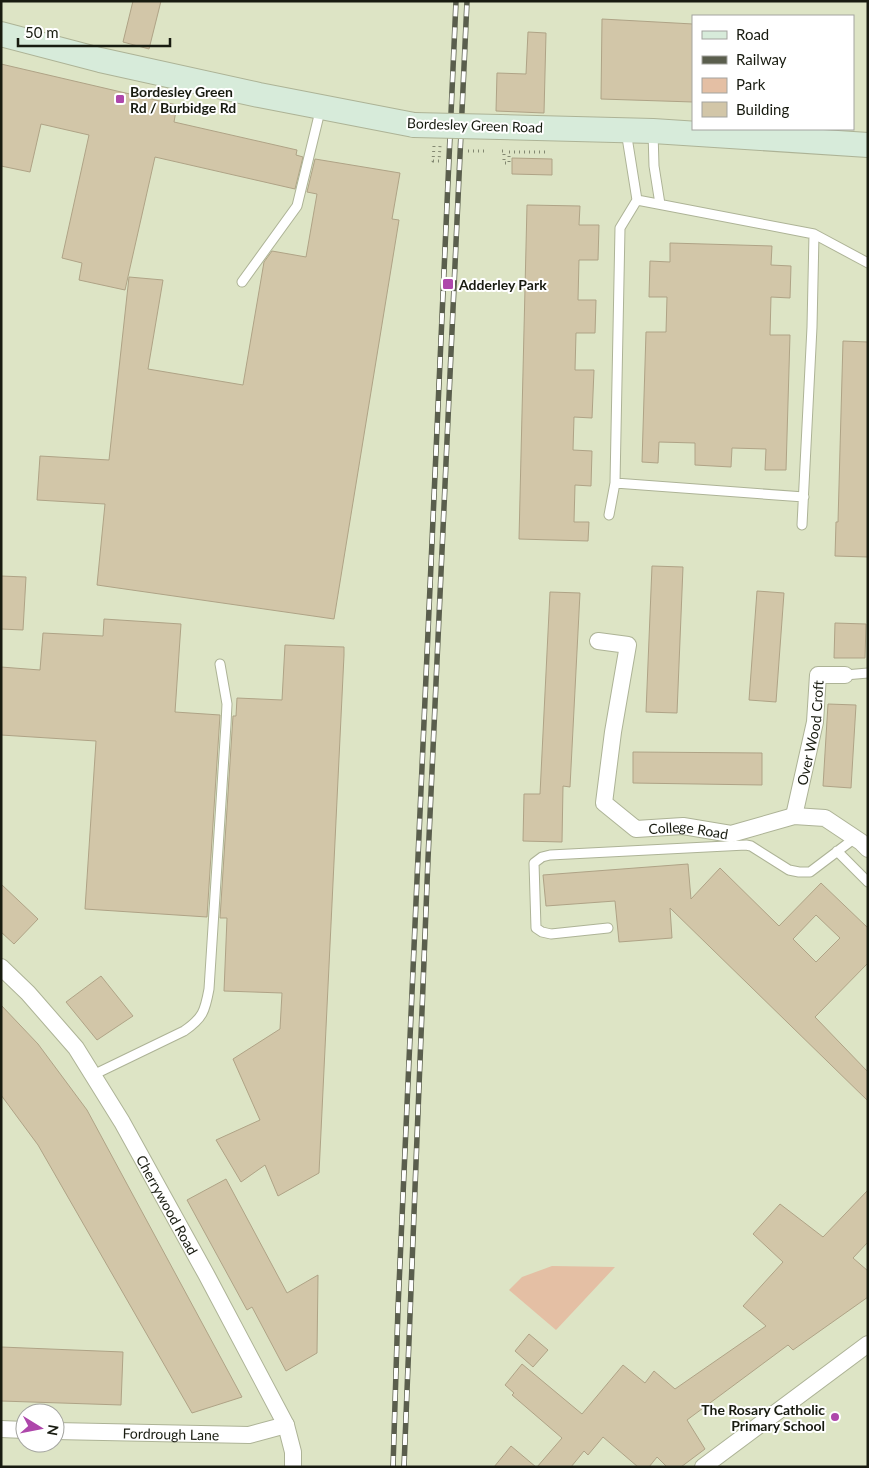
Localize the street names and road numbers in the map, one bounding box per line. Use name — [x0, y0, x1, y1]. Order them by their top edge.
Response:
street label: Bordesley Green Road — [407, 114, 543, 136]
street label: Over Wood Croft — [793, 679, 826, 787]
street label: College Road — [648, 817, 730, 842]
street label: Cherrywood Road — [133, 1152, 202, 1257]
street label: Fordrough Lane — [123, 1424, 219, 1443]

